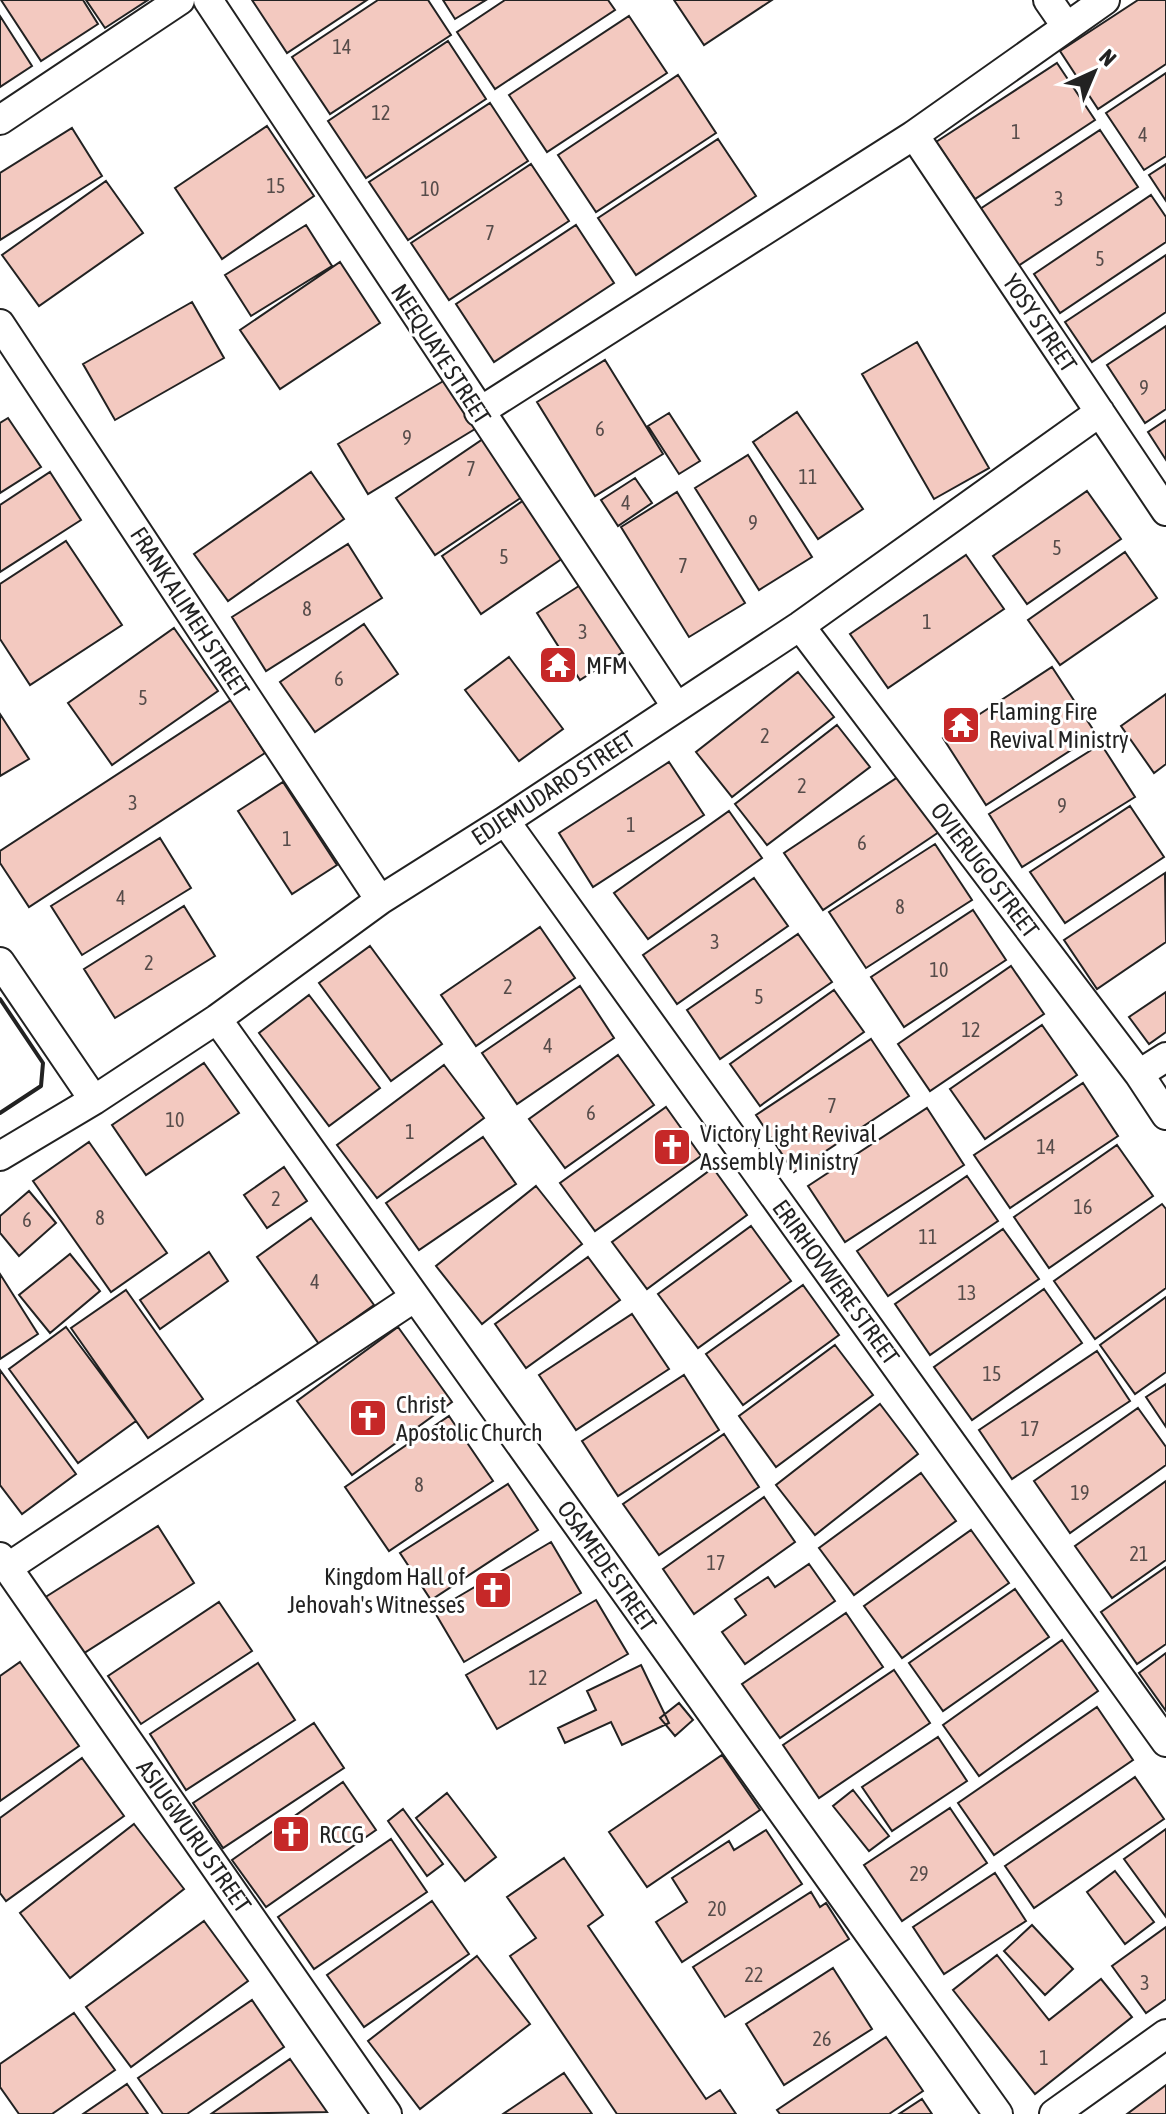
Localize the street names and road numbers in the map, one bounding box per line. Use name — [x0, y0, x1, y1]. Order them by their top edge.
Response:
street label: YOSY STREET — [998, 269, 1083, 377]
street label: NEEQUAYE STREET — [386, 279, 496, 429]
street label: FRANK ALIMEH STREET — [125, 522, 255, 702]
street label: EDJEMUDARO STREET — [466, 725, 640, 851]
street label: OVIERUGO STREET — [926, 797, 1045, 943]
street label: ERIRHOVWERE STREET — [767, 1195, 905, 1370]
street label: OSAMEDE STREET — [552, 1496, 662, 1637]
street label: ASIUGWURU STREET — [131, 1755, 257, 1918]

